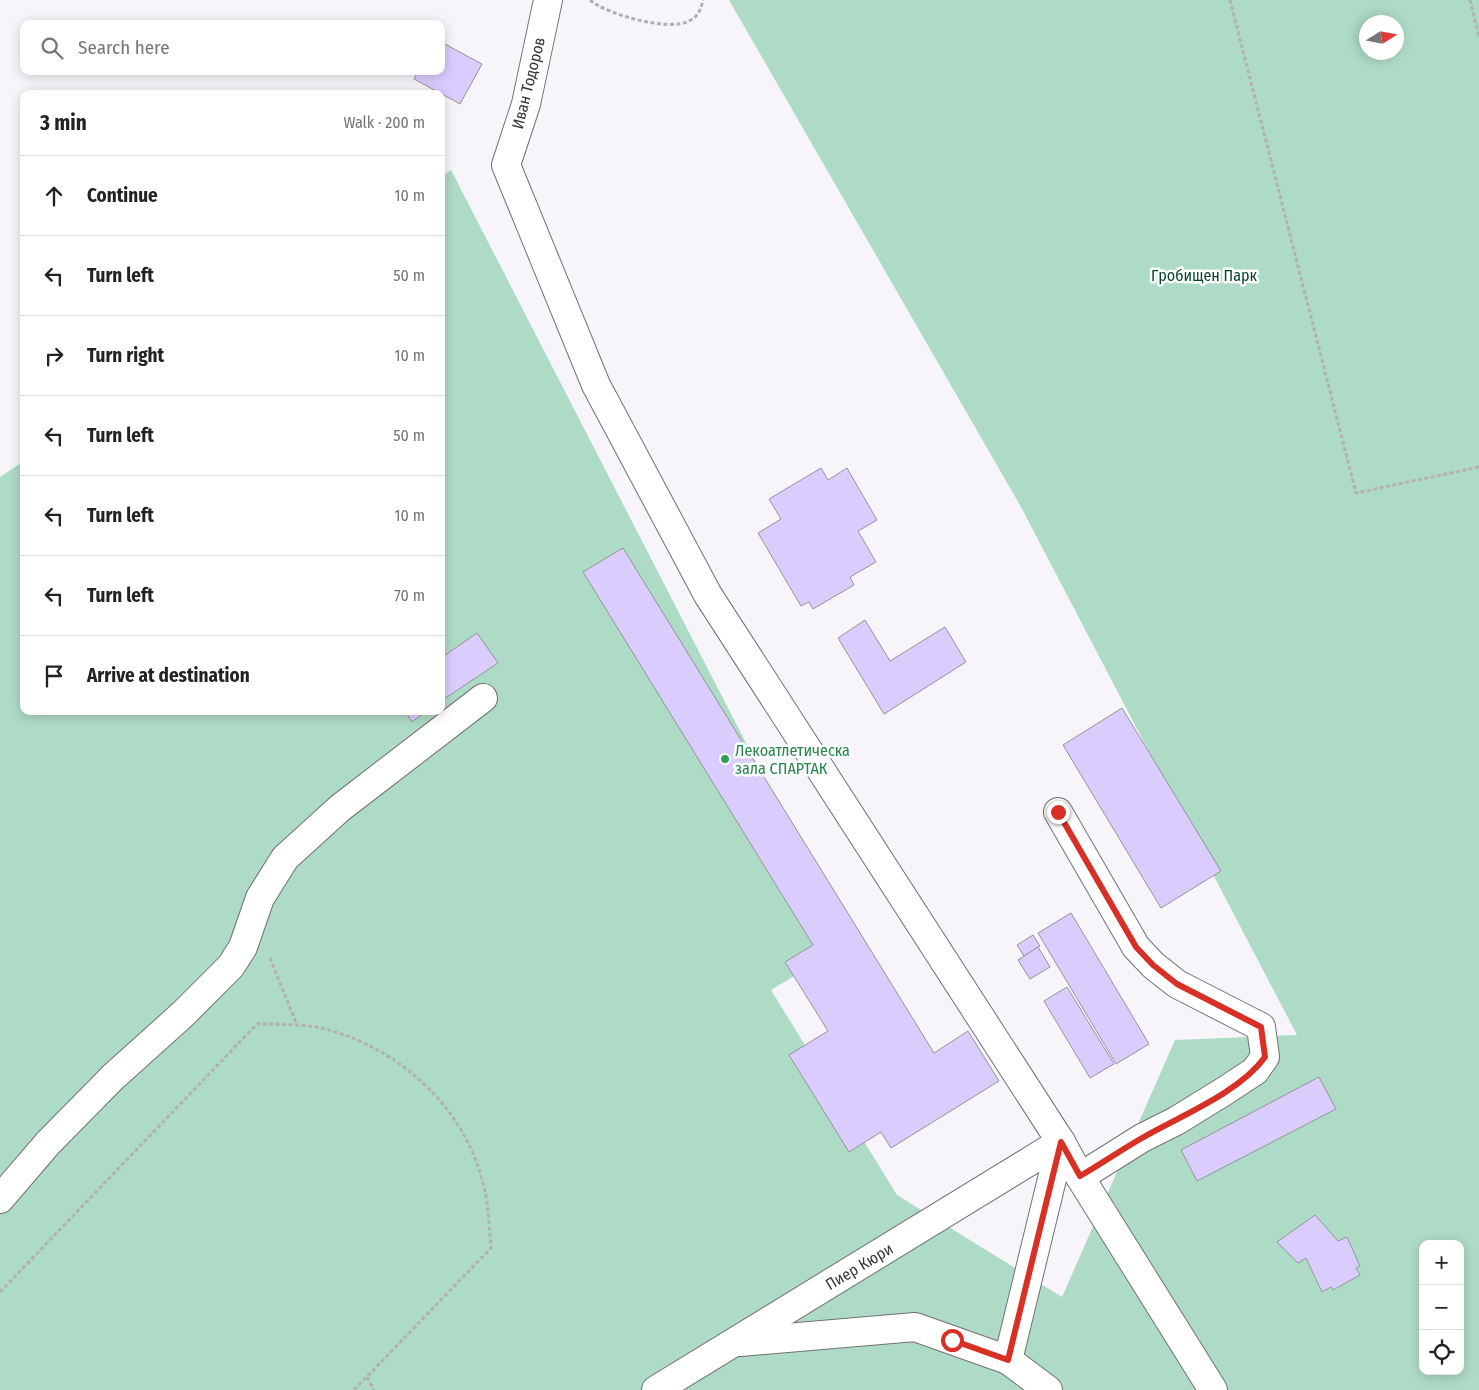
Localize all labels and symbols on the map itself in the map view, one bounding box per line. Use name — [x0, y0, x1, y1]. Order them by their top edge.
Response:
north arrow — [1359, 15, 1404, 60]
street label: Иван Тодоров — [508, 35, 549, 131]
park label: Гробищен Парк — [1151, 266, 1258, 285]
place label: Лекоатлетическа зала СПАРТАК — [735, 741, 850, 778]
marker: Лекоатлетическа зала СПАРТАК — [719, 753, 731, 765]
route end — [1047, 801, 1070, 824]
street label: Пиер Кюри — [822, 1239, 896, 1294]
route start — [941, 1329, 964, 1352]

